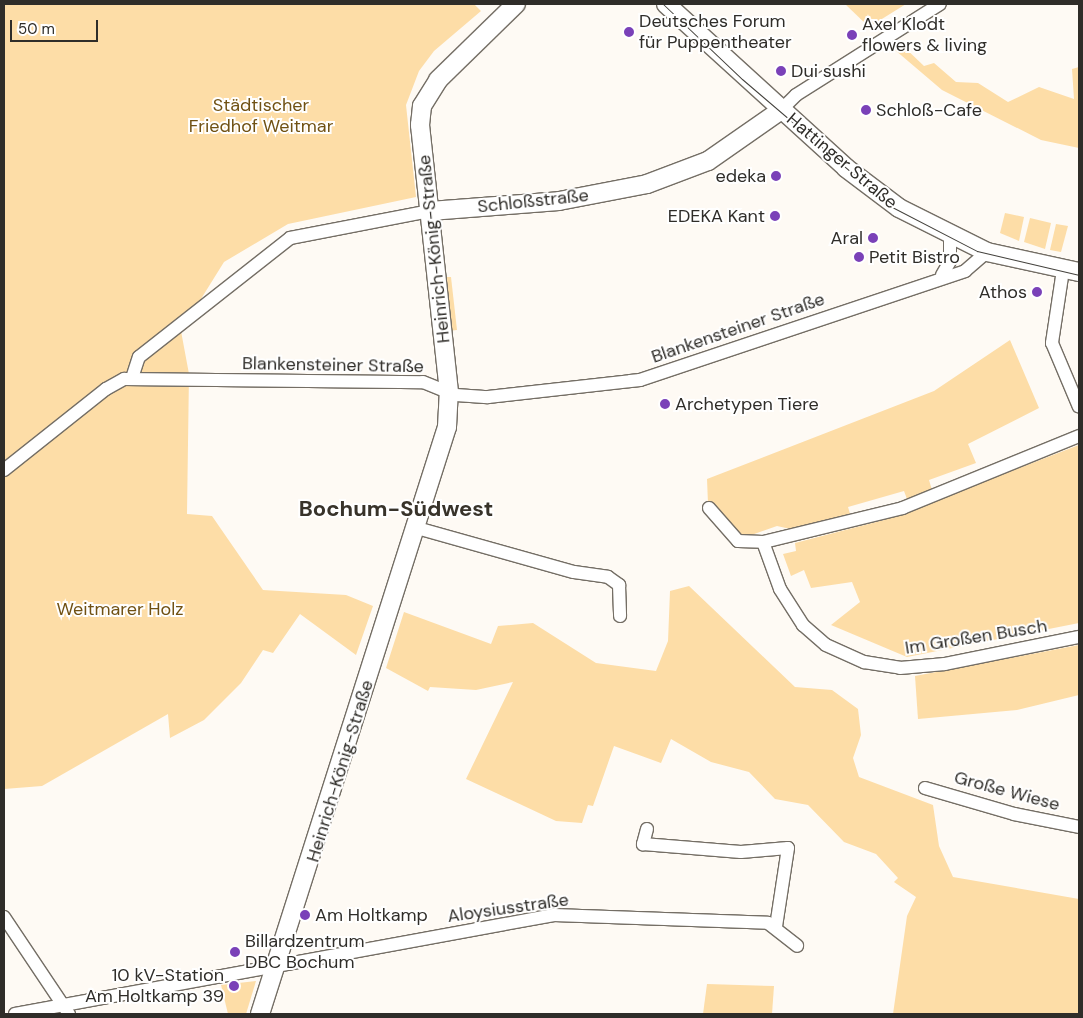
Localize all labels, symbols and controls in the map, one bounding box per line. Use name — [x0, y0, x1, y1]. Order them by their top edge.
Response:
scale bar — [12, 10, 100, 42]
place label: Deutsches Forum für Puppentheater — [639, 11, 792, 54]
place label: Axel Klodt flowers & living — [862, 14, 987, 56]
text: 50 m — [18, 19, 55, 39]
marker: Deutsches Forum für Puppentheater — [623, 26, 635, 38]
marker: Axel Klodt flowers & living — [846, 29, 858, 41]
place label: Dui sushi — [791, 60, 866, 82]
marker: Dui sushi — [775, 65, 787, 77]
park label: Städtischer Friedhof Weitmar — [189, 95, 333, 138]
place label: Schloß-Cafe — [876, 99, 982, 121]
marker: Schloß-Cafe — [860, 104, 872, 116]
street label: Hattinger Straße — [782, 108, 902, 214]
street label: Heinrich-König-Straße — [413, 154, 455, 344]
place label: edeka — [715, 165, 766, 187]
marker: edeka — [770, 170, 782, 182]
street label: Schloßstraße — [476, 184, 590, 218]
place label: EDEKA Kant — [668, 205, 765, 227]
marker: EDEKA Kant — [769, 210, 781, 222]
place label: Aral — [831, 227, 863, 249]
marker: Aral — [867, 232, 879, 244]
place label: Petit Bistro — [869, 246, 960, 268]
marker: Petit Bistro — [853, 251, 865, 263]
place label: Athos — [979, 281, 1027, 303]
marker: Athos — [1031, 286, 1043, 298]
street label: Blankensteiner Straße — [649, 288, 827, 368]
street label: Blankensteiner Straße — [242, 353, 424, 377]
place label: Archetypen Tiere — [675, 393, 819, 415]
marker: Archetypen Tiere — [659, 398, 671, 410]
district label: Bochum-Südwest — [299, 496, 493, 522]
park label: Weitmarer Holz — [56, 598, 184, 620]
street label: Im Großen Busch — [903, 615, 1049, 659]
street label: Heinrich-König-Straße — [302, 677, 378, 865]
street label: Große Wiese — [952, 767, 1062, 815]
street label: Aloysiusstraße — [446, 889, 570, 927]
place label: Am Holtkamp — [315, 904, 428, 926]
marker: Am Holtkamp — [299, 909, 311, 921]
place label: Billardzentrum DBC Bochum — [245, 931, 364, 974]
marker: Billardzentrum DBC Bochum — [229, 946, 241, 958]
place label: 10 kV-Station Am Holtkamp 39 — [85, 965, 224, 1008]
marker: 10 kV-Station Am Holtkamp 39 — [228, 980, 240, 992]

